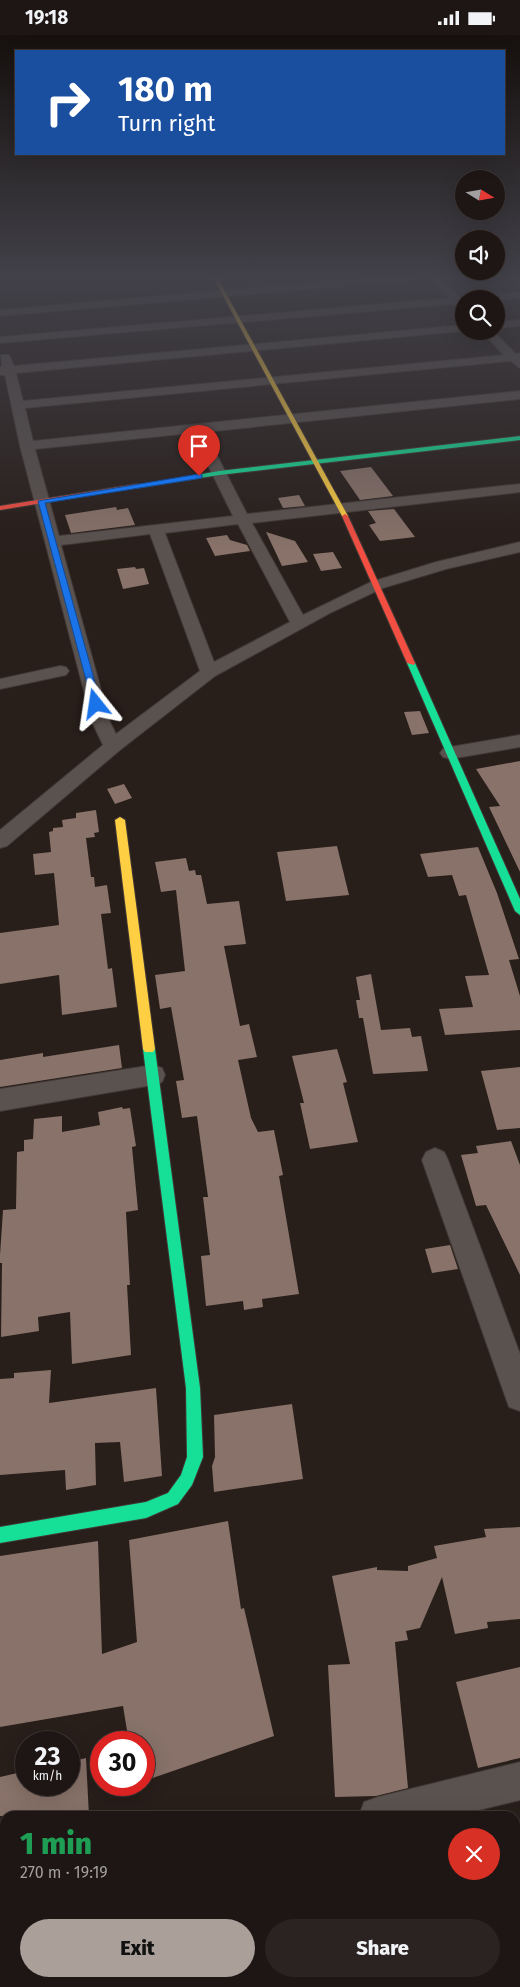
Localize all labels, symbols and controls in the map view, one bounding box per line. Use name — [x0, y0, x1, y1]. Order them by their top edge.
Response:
text: 19:18 — [25, 6, 68, 29]
text: 180 m — [118, 68, 213, 110]
icon: right — [35, 70, 100, 135]
text: Turn right — [118, 110, 215, 137]
north arrow — [455, 170, 505, 220]
map controls — [455, 170, 505, 340]
button: sound — [455, 230, 505, 280]
button: search — [455, 290, 505, 340]
pin — [178, 425, 220, 476]
icon: arrive — [185, 432, 213, 460]
position arrow — [69, 677, 121, 729]
speed limit sign: 30 — [90, 1731, 155, 1796]
text: 23 — [35, 1742, 60, 1772]
text: km/h — [33, 1769, 62, 1783]
text: 1 min — [20, 1826, 92, 1862]
button: close — [448, 1828, 500, 1880]
text: 270 m · 19:19 — [20, 1863, 108, 1882]
button: Exit — [20, 1919, 255, 1977]
button: Share — [265, 1919, 500, 1977]

